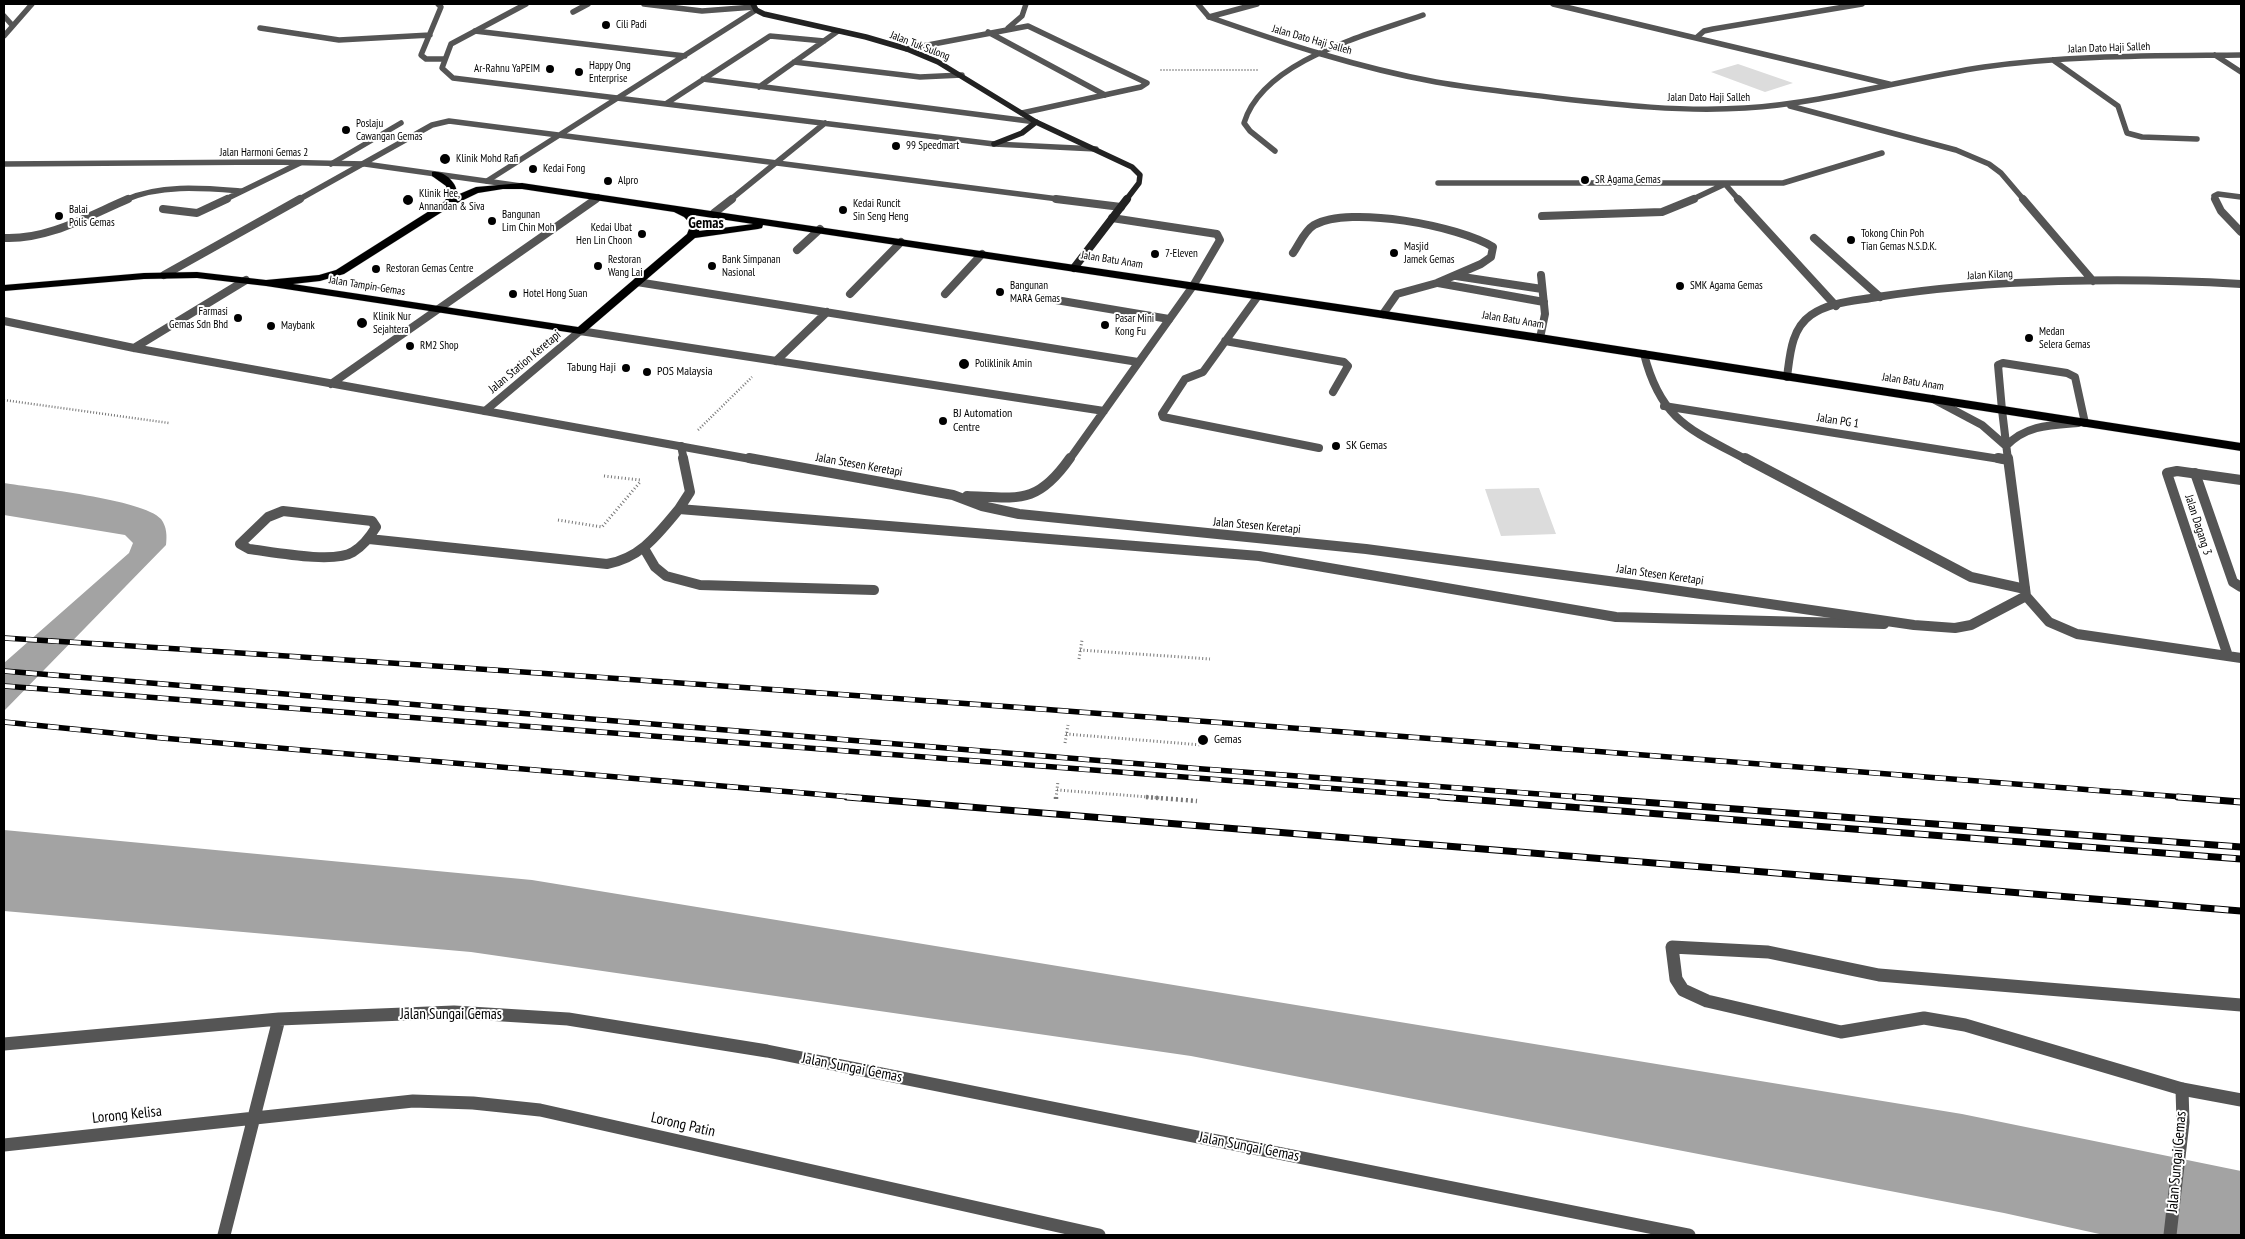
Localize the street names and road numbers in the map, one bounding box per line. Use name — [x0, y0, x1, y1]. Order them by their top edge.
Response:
street label: Jalan Dato Haji Salleh — [1271, 22, 1353, 58]
street label: Jalan Tuk Sulong — [888, 29, 952, 63]
street label: Jalan Dato Haji Salleh — [2068, 40, 2150, 56]
street label: Jalan Dato Haji Salleh — [1668, 91, 1750, 105]
street label: Jalan Harmoni Gemas 2 — [220, 146, 308, 160]
street label: Jalan Batu Anam — [1080, 249, 1144, 271]
street label: Jalan Kilang — [1967, 267, 2013, 283]
street label: Jalan Tampin-Gemas — [328, 273, 406, 299]
street label: Jalan Batu Anam — [1481, 309, 1545, 331]
street label: Jalan Station Keretapi — [486, 328, 564, 396]
street label: Jalan Batu Anam — [1881, 371, 1945, 393]
street label: Jalan PG 1 — [1816, 411, 1860, 431]
street label: Jalan Stesen Keretapi — [815, 450, 903, 480]
street label: Jalan Dagang 3 — [2181, 493, 2215, 557]
street label: Jalan Stesen Keretapi — [1213, 515, 1301, 537]
street label: Jalan Stesen Keretapi — [1616, 562, 1704, 588]
street label: Jalan Sungai Gemas — [400, 1006, 502, 1024]
street label: Jalan Sungai Gemas — [800, 1049, 904, 1087]
street label: Lorong Kelisa — [91, 1102, 163, 1128]
street label: Lorong Patin — [649, 1109, 717, 1141]
street label: Jalan Sungai Gemas — [2164, 1111, 2190, 1213]
street label: Jalan Sungai Gemas — [1197, 1128, 1301, 1166]

